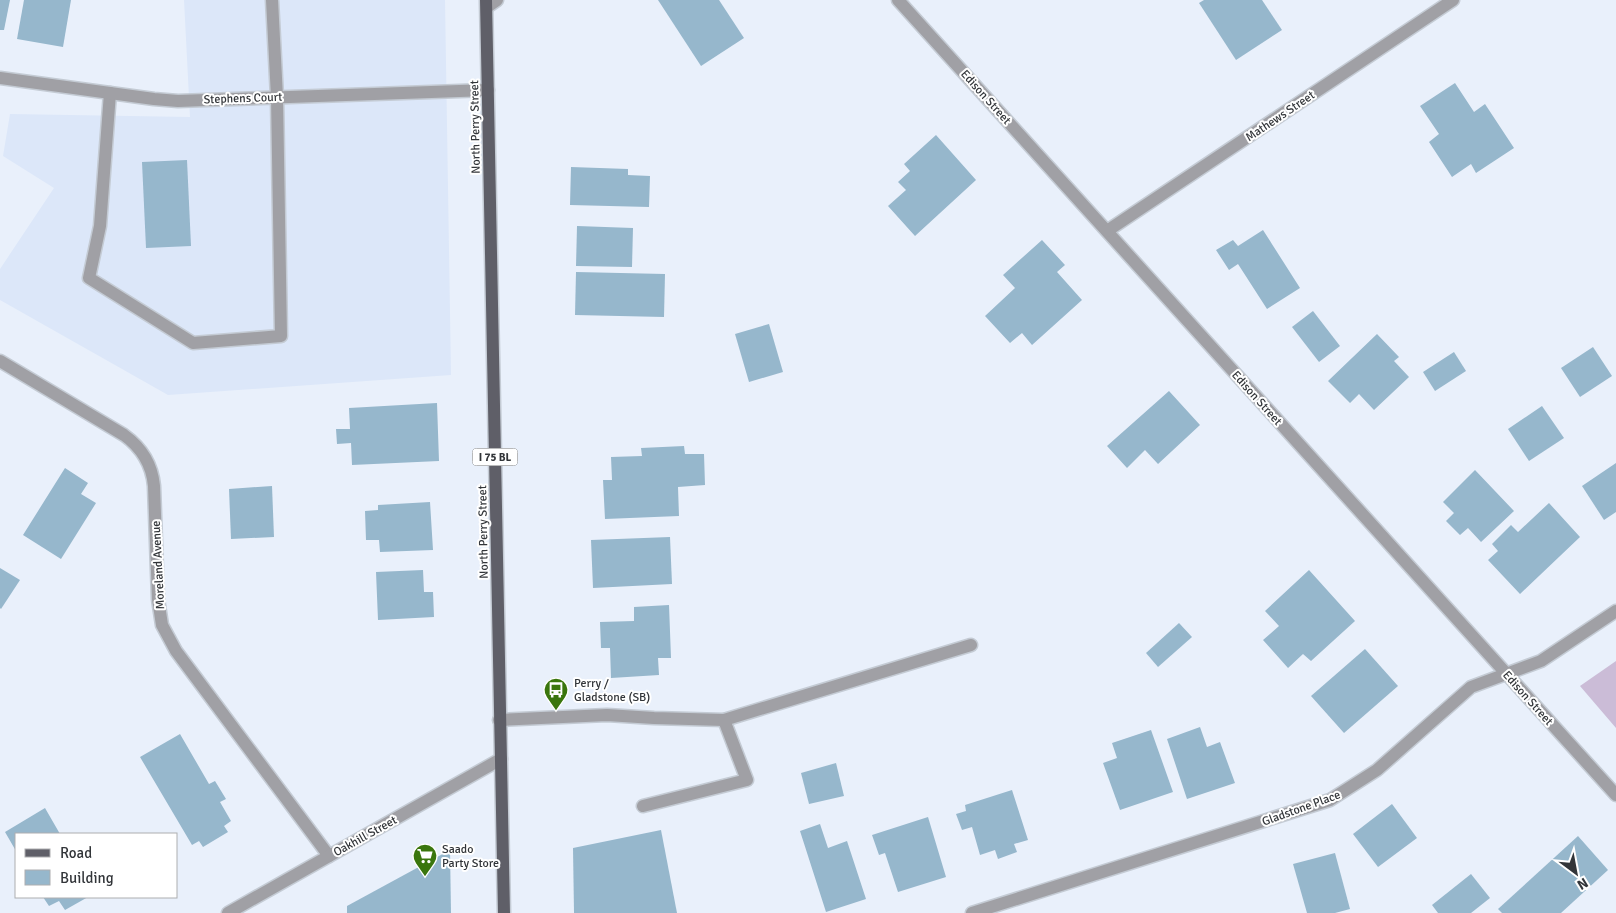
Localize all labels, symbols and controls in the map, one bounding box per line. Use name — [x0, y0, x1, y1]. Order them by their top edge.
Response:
street label: Edison Street — [957, 67, 1014, 128]
street label: North Perry Street — [467, 80, 484, 174]
street label: Mathews Street — [1243, 88, 1318, 145]
street label: Stephens Court — [203, 90, 283, 107]
street label: Edison Street — [1228, 368, 1285, 429]
road number: I 75 BL — [472, 448, 518, 466]
street label: North Perry Street — [475, 485, 492, 579]
street label: Moreland Avenue — [149, 520, 168, 610]
street label: Edison Street — [1499, 668, 1556, 729]
place label: Perry / Gladstone (SB) — [574, 676, 650, 705]
bus stop icon: Perry / Gladstone (SB) — [543, 677, 569, 711]
street label: Gladstone Place — [1260, 787, 1342, 830]
street label: Oakhill Street — [331, 813, 400, 860]
legend — [15, 833, 178, 898]
place label: Saado Party Store — [442, 842, 499, 871]
supermarket icon: Saado Party Store — [412, 843, 438, 877]
text: Road — [60, 844, 92, 862]
north arrow — [1551, 848, 1601, 898]
text: Building — [60, 869, 114, 887]
text: N — [1574, 874, 1591, 893]

